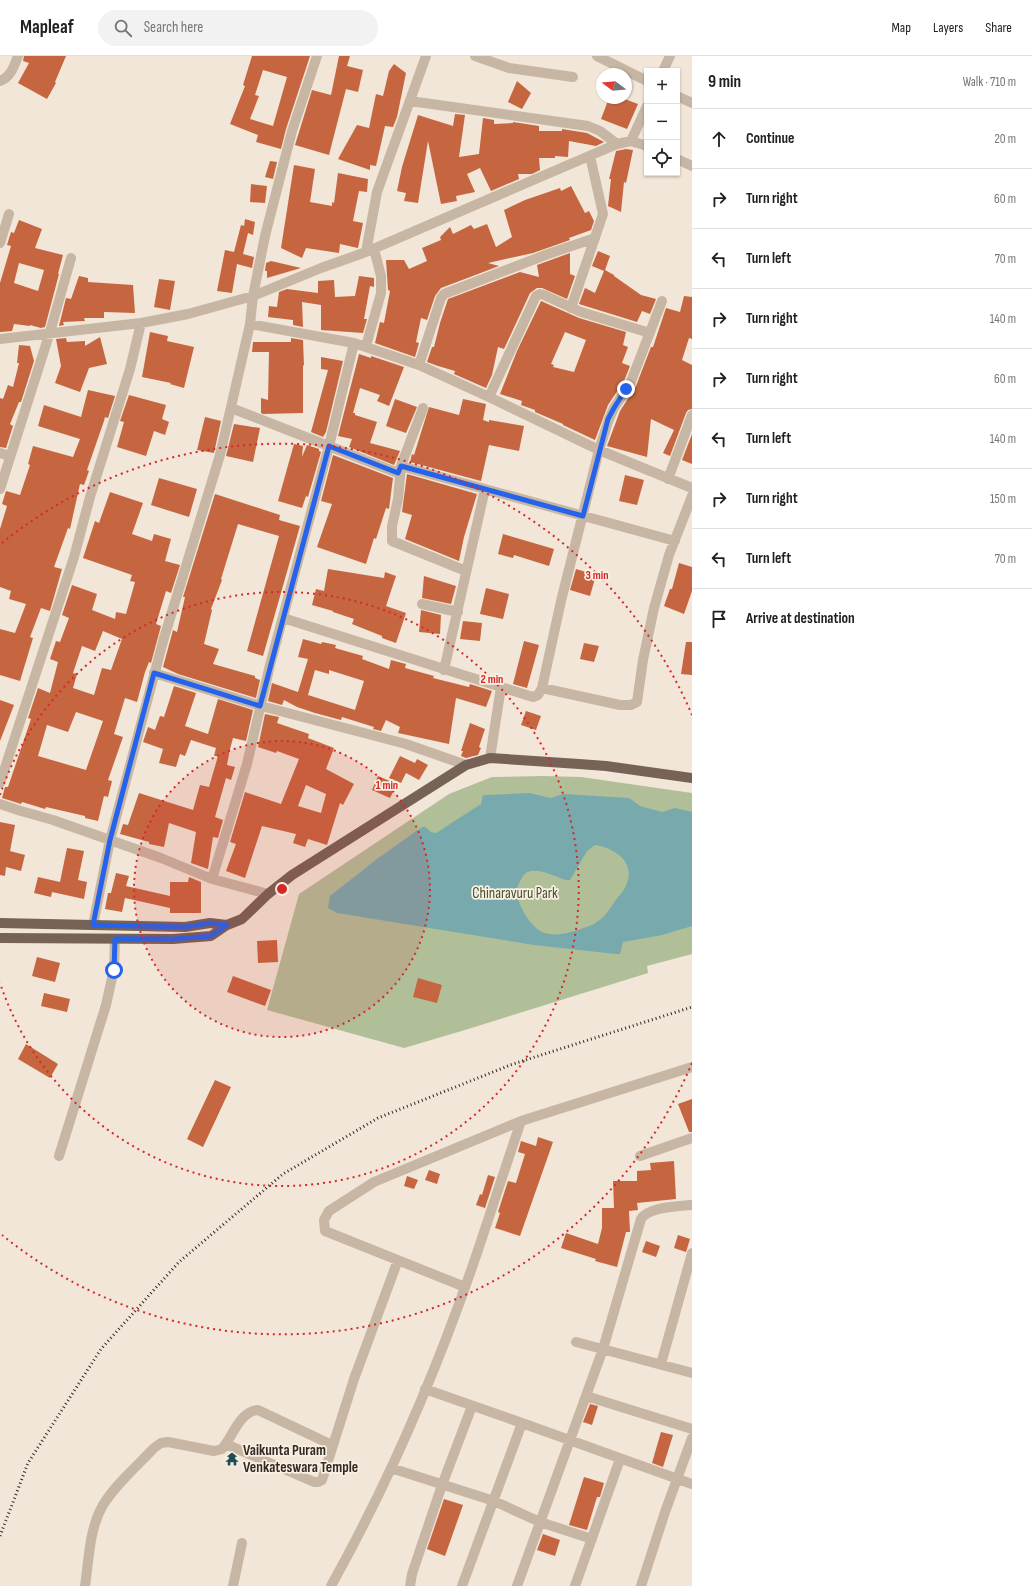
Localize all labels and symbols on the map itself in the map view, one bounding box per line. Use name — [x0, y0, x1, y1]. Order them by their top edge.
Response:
north arrow — [596, 68, 632, 104]
route end — [617, 380, 635, 398]
text: 3 min — [586, 568, 608, 583]
text: 2 min — [481, 672, 503, 687]
text: 1 min — [376, 778, 398, 793]
centre of rings — [275, 882, 289, 896]
park label: Chinaravuru Park — [472, 884, 558, 903]
route start — [105, 961, 123, 979]
place label: Vaikunta Puram Venkateswara Temple — [243, 1441, 358, 1477]
temple icon: Vaikunta Puram Venkateswara Temple — [224, 1451, 240, 1467]

